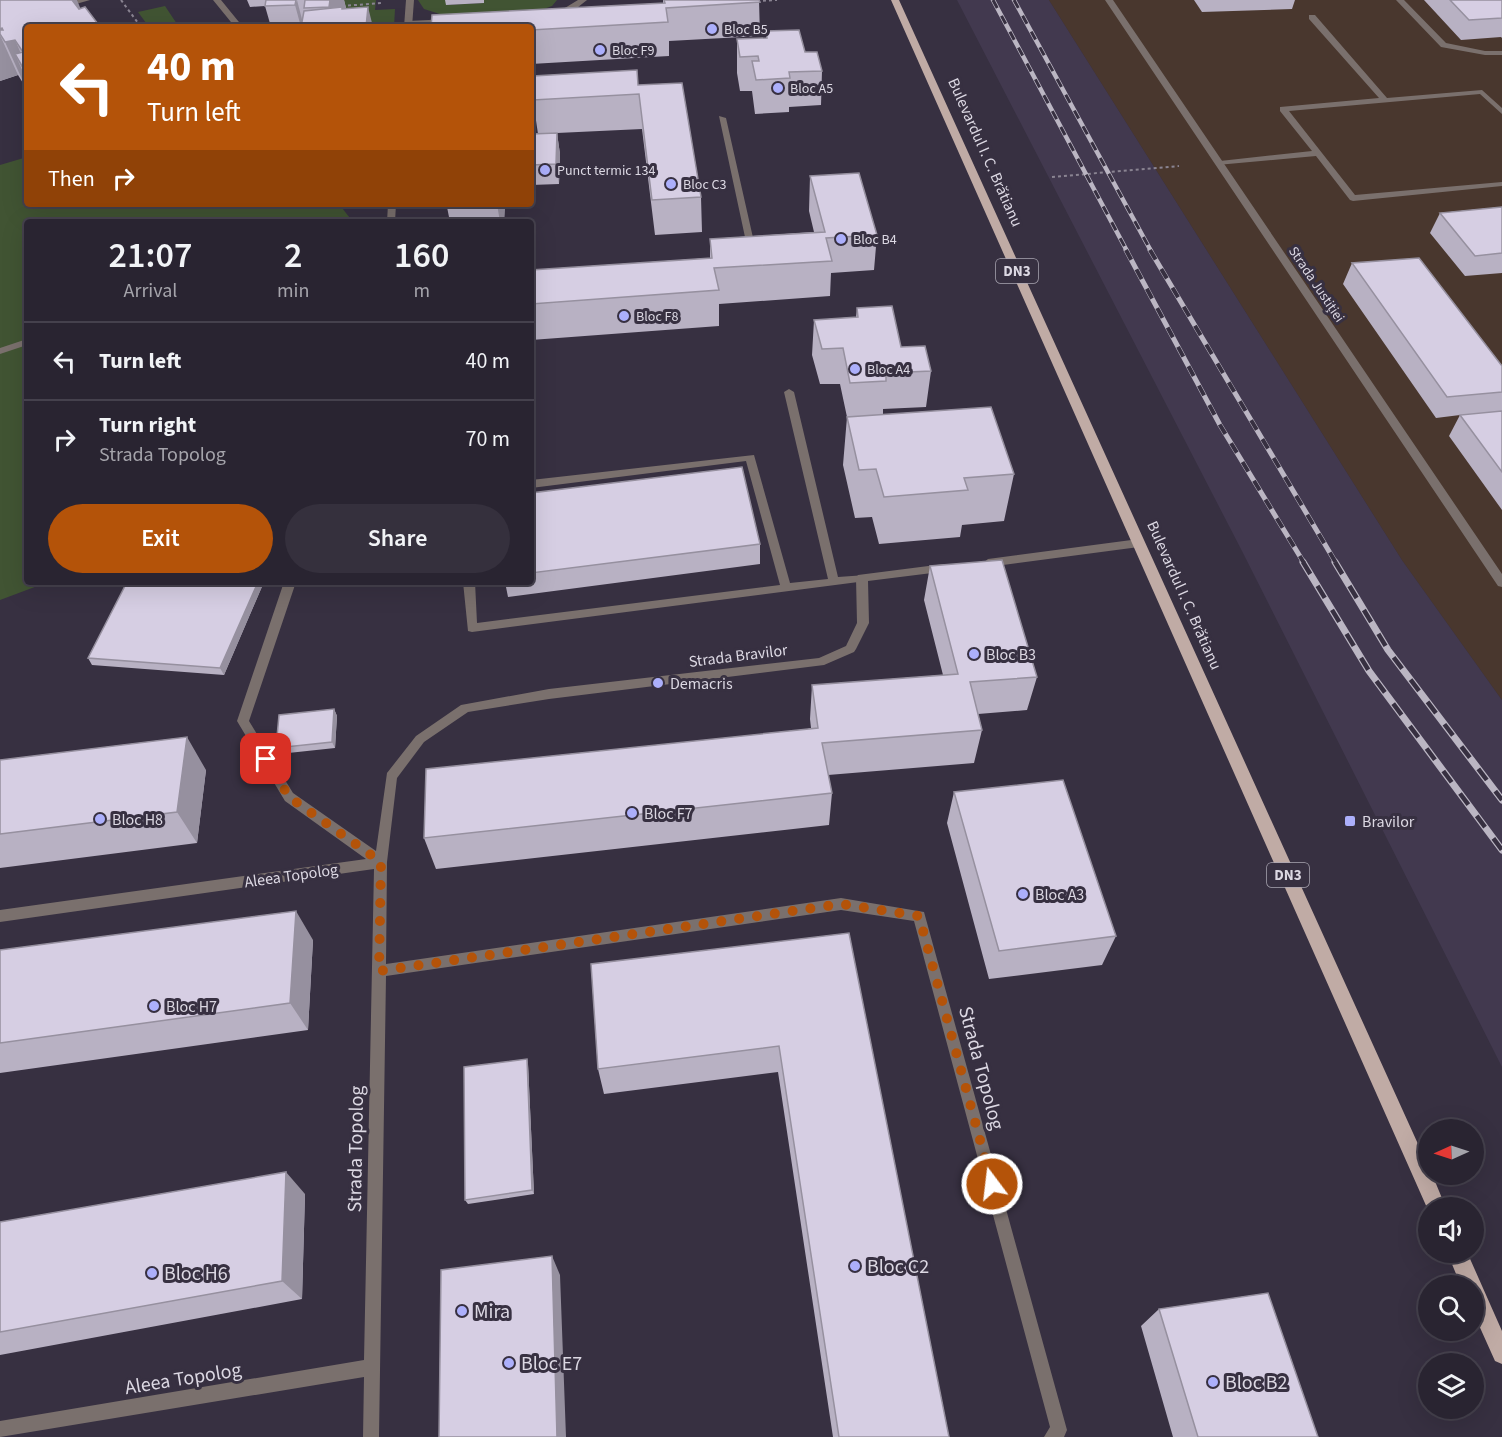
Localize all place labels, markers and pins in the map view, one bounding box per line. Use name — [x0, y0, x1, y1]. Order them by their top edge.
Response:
place label: Bloc B5 — [724, 20, 768, 40]
marker: Bloc B5 — [705, 22, 719, 36]
place label: Bloc F9 — [612, 41, 654, 61]
marker: Bloc F9 — [593, 43, 607, 57]
place label: Bloc A5 — [790, 79, 833, 99]
marker: Bloc A5 — [771, 81, 785, 95]
place label: Punct termic 134 — [557, 161, 655, 181]
marker: Punct termic 134 — [538, 163, 552, 177]
place label: Bloc C3 — [683, 175, 727, 195]
marker: Bloc C3 — [664, 177, 678, 191]
place label: Bloc B4 — [853, 230, 897, 250]
marker: Bloc B4 — [834, 232, 848, 246]
place label: Bloc F8 — [636, 307, 678, 327]
marker: Bloc F8 — [617, 309, 631, 323]
place label: Bloc A4 — [867, 360, 910, 380]
marker: Bloc A4 — [848, 362, 862, 376]
place label: Bloc B3 — [986, 644, 1036, 666]
marker: Bloc B3 — [967, 647, 981, 661]
place label: Demacris — [670, 673, 733, 695]
marker: Demacris — [651, 676, 665, 690]
pin — [240, 733, 291, 784]
place label: Bloc F7 — [644, 803, 693, 825]
marker: Bloc F7 — [625, 806, 639, 820]
place label: Bloc H8 — [112, 809, 163, 831]
place label: Bravilor — [1362, 811, 1415, 833]
marker: Bloc H8 — [93, 812, 107, 826]
marker: Bravilor — [1343, 814, 1357, 828]
place label: Bloc A3 — [1035, 884, 1084, 906]
marker: Bloc A3 — [1016, 887, 1030, 901]
place label: Bloc H7 — [166, 996, 217, 1018]
marker: Bloc H7 — [147, 999, 161, 1013]
place label: Bloc C2 — [867, 1253, 929, 1281]
marker: Bloc C2 — [848, 1259, 862, 1273]
place label: Bloc H6 — [164, 1260, 228, 1288]
marker: Bloc H6 — [145, 1266, 159, 1280]
place label: Mira — [474, 1298, 510, 1326]
marker: Mira — [455, 1304, 469, 1318]
place label: Bloc E7 — [521, 1350, 582, 1378]
marker: Bloc E7 — [502, 1356, 516, 1370]
place label: Bloc B2 — [1225, 1369, 1288, 1397]
marker: Bloc B2 — [1206, 1375, 1220, 1389]

